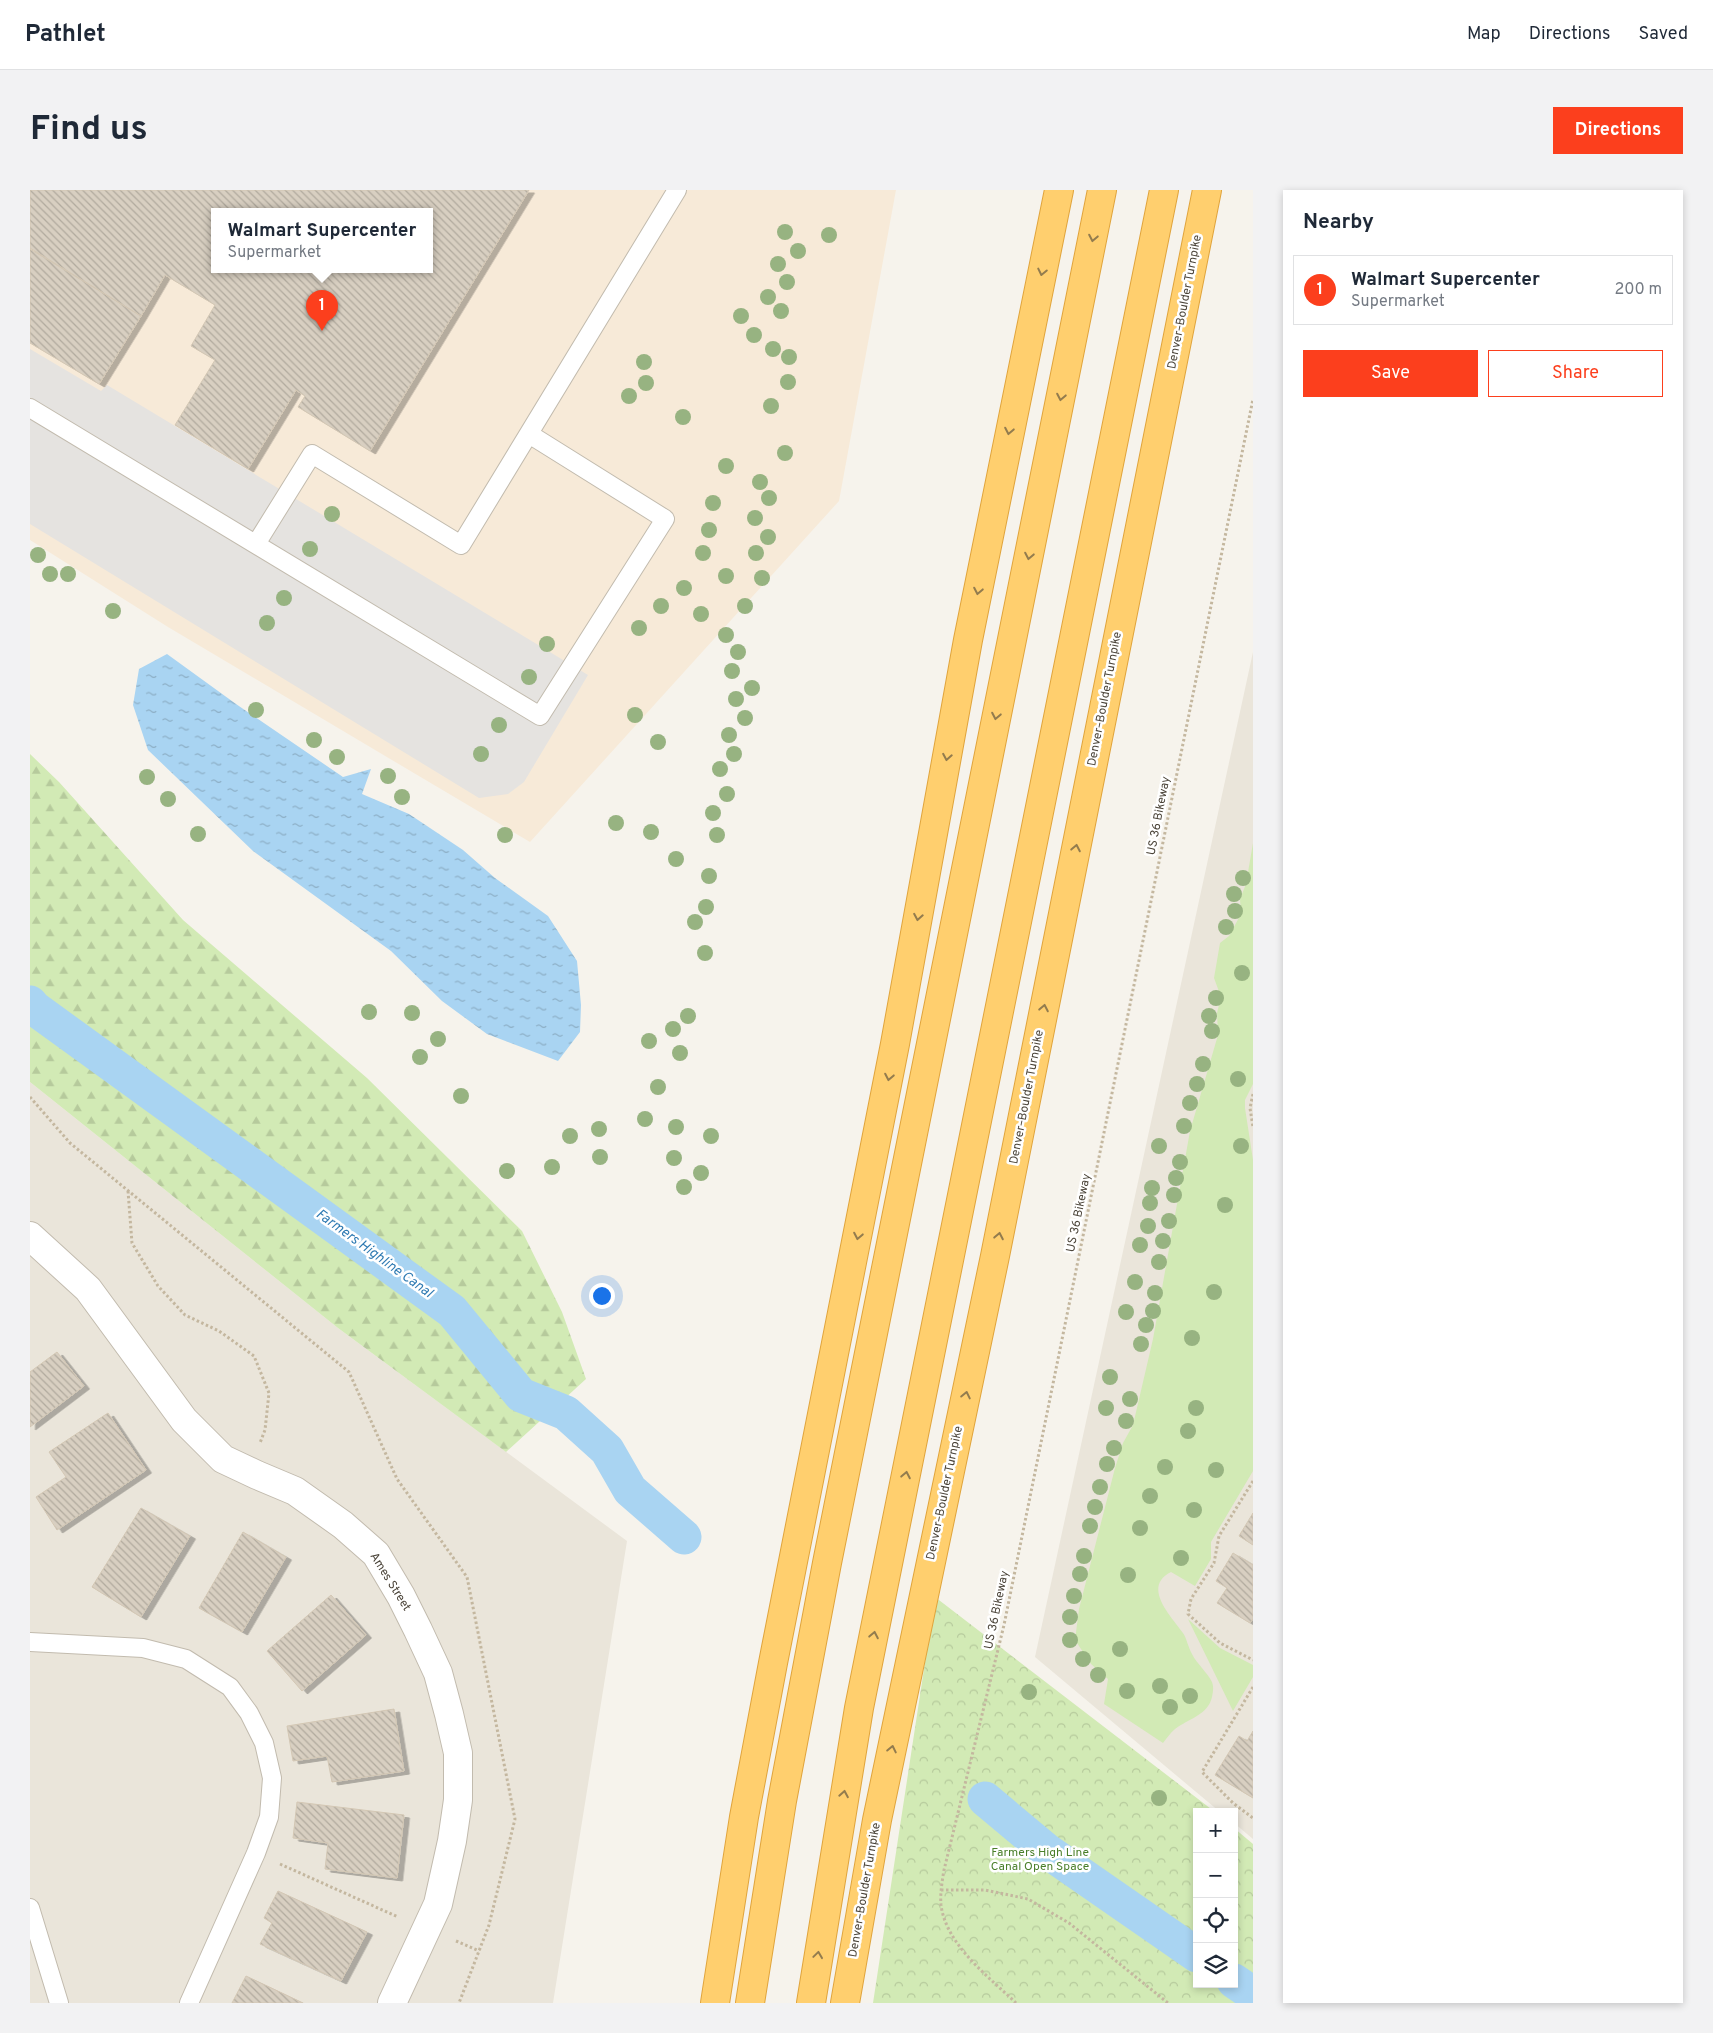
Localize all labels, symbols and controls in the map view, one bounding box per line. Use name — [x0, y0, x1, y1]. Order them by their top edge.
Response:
text: Pathlet — [25, 20, 106, 50]
text: Map — [1467, 23, 1501, 46]
text: Directions — [1529, 23, 1611, 46]
text: Saved — [1639, 23, 1688, 46]
button: Directions — [1553, 107, 1683, 154]
text: Find us — [30, 108, 148, 152]
popup — [211, 208, 433, 273]
text: Nearby — [1303, 209, 1374, 236]
text: Walmart Supercenter — [228, 219, 416, 243]
one-way arrow — [1088, 233, 1098, 242]
street label: Denver–Boulder Turnpike — [1164, 233, 1206, 371]
text: Supermarket — [228, 243, 321, 263]
one-way arrow — [1037, 268, 1048, 276]
text: Walmart Supercenter — [1351, 268, 1540, 292]
text: 1 — [1317, 280, 1323, 300]
text: 200 m — [1614, 280, 1662, 300]
pin: 1 — [306, 290, 338, 331]
text: Supermarket — [1351, 292, 1445, 312]
button: Save — [1303, 350, 1478, 397]
button: Share — [1488, 350, 1663, 397]
one-way arrow — [1056, 393, 1066, 402]
one-way arrow — [1005, 427, 1015, 436]
one-way arrow — [1024, 552, 1034, 561]
one-way arrow — [973, 586, 983, 595]
street label: Denver–Boulder Turnpike — [1084, 630, 1126, 768]
one-way arrow — [992, 711, 1002, 720]
one-way arrow — [942, 753, 952, 761]
street label: US 36 Bikeway — [1144, 775, 1174, 857]
one-way arrow — [1070, 844, 1081, 853]
one-way arrow — [914, 913, 924, 921]
one-way arrow — [1039, 1003, 1049, 1012]
street label: Denver–Boulder Turnpike — [1006, 1028, 1048, 1166]
one-way arrow — [884, 1072, 895, 1081]
street label: US 36 Bikeway — [1063, 1172, 1095, 1254]
water label: Farmers Highline Canal — [312, 1206, 437, 1303]
one-way arrow — [993, 1231, 1004, 1240]
one-way arrow — [853, 1232, 863, 1241]
your location — [589, 1283, 615, 1309]
one-way arrow — [960, 1390, 971, 1399]
street label: Denver–Boulder Turnpike — [923, 1425, 967, 1561]
one-way arrow — [900, 1471, 911, 1480]
street label: Ames Street — [366, 1550, 414, 1614]
street label: US 36 Bikeway — [981, 1569, 1013, 1651]
one-way arrow — [868, 1630, 879, 1639]
one-way arrow — [886, 1744, 897, 1753]
one-way arrow — [838, 1790, 848, 1799]
map controls — [1193, 1808, 1238, 1988]
button: + — [1193, 1808, 1238, 1853]
street label: Denver–Boulder Turnpike — [845, 1821, 885, 1959]
park label: Farmers High Line Canal Open Space — [991, 1845, 1089, 1875]
button: − — [1193, 1853, 1238, 1898]
button: locate — [1193, 1898, 1238, 1943]
button: layers — [1193, 1943, 1238, 1988]
one-way arrow — [812, 1950, 822, 1959]

